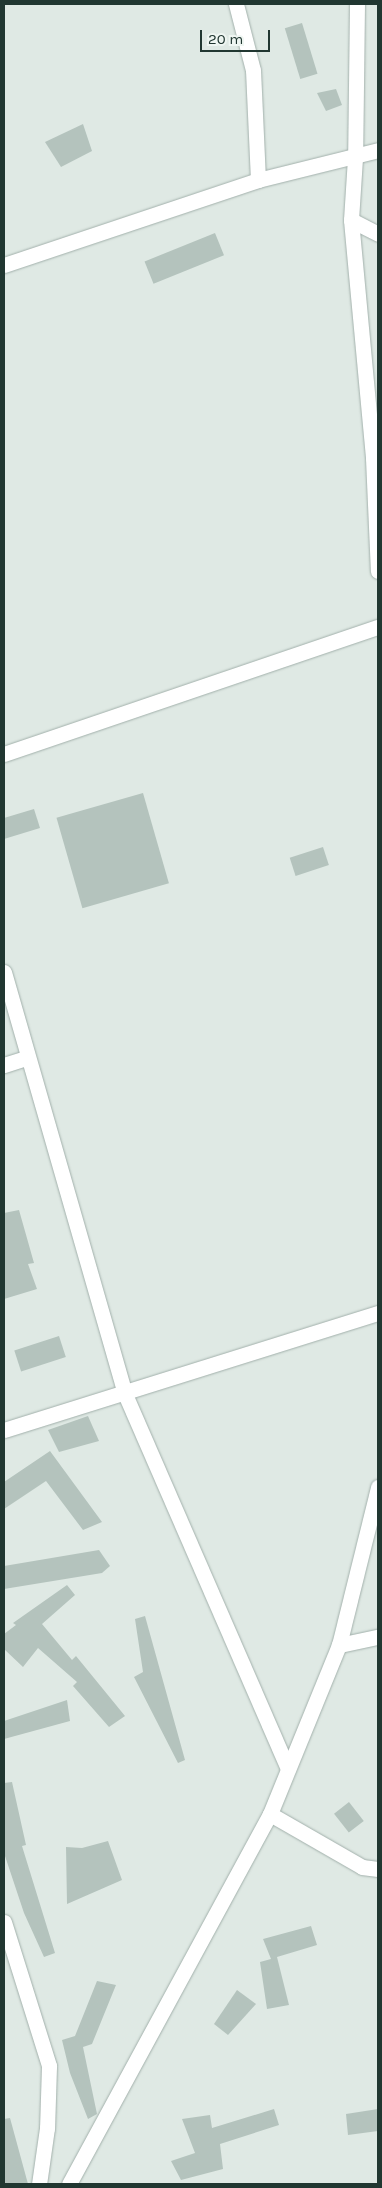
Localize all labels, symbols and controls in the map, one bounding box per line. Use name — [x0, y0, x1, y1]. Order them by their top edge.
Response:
scale bar — [202, 20, 272, 52]
text: 20 m — [208, 30, 243, 48]

